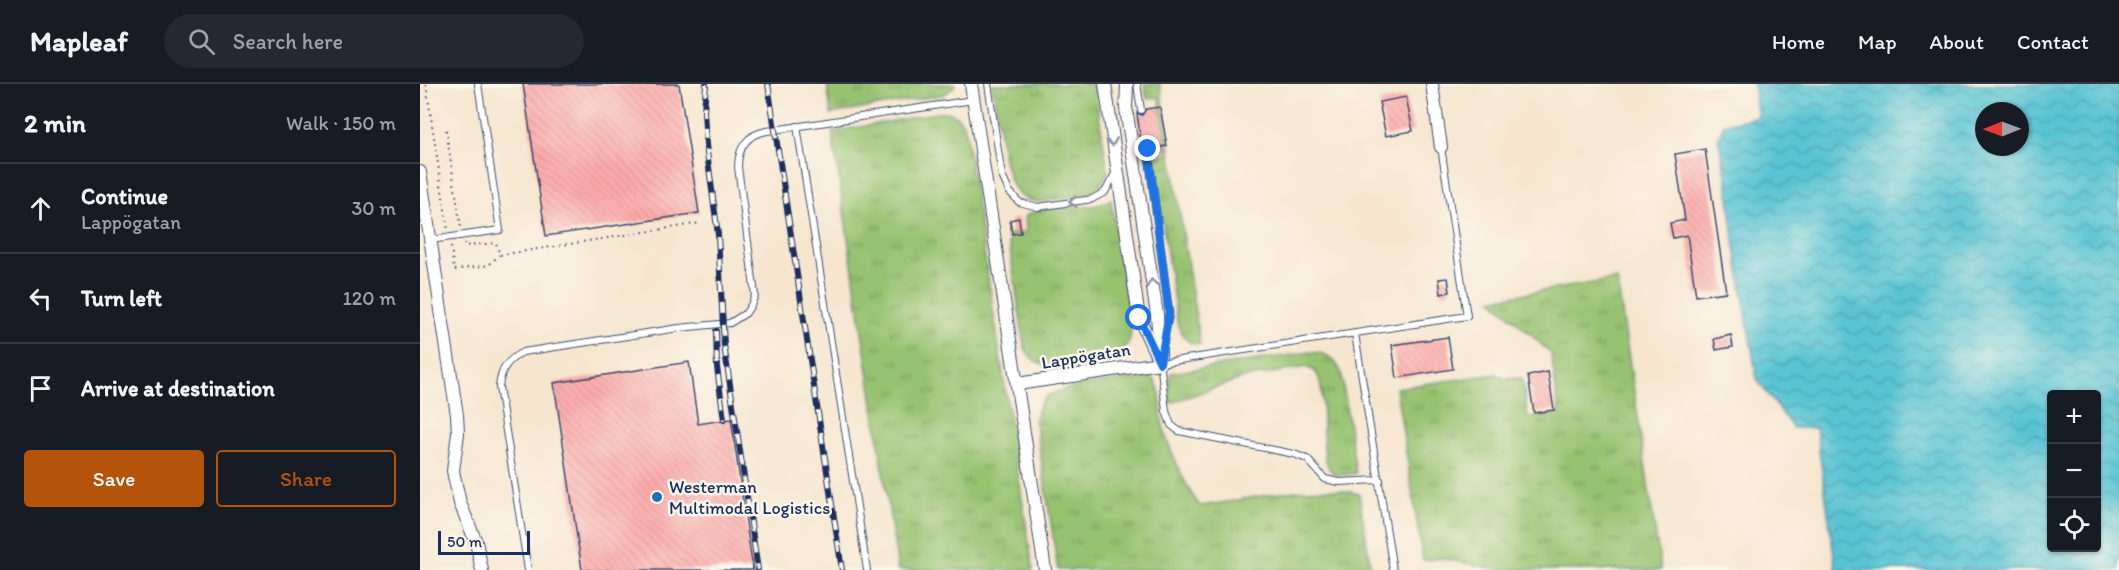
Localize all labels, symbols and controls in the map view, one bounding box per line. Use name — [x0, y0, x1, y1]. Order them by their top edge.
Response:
search box — [164, 14, 584, 68]
text: Mapleaf — [30, 24, 128, 58]
icon: search — [185, 25, 218, 58]
text: Search here — [233, 28, 343, 55]
text: Home — [1772, 29, 1825, 54]
text: Map — [1858, 29, 1897, 54]
text: About — [1930, 29, 1984, 54]
text: Contact — [2017, 29, 2089, 54]
north arrow — [1975, 102, 2029, 156]
text: 2 min — [24, 107, 86, 139]
text: Walk · 150 m — [286, 111, 396, 135]
route end — [1134, 135, 1160, 161]
one-way arrow — [1106, 137, 1118, 147]
text: Continue — [81, 183, 168, 210]
icon: ahead — [24, 192, 57, 225]
one-way arrow — [1068, 195, 1077, 208]
text: 30 m — [351, 196, 396, 220]
text: Lappögatan — [81, 210, 181, 234]
one-way arrow — [1147, 279, 1159, 288]
icon: left — [24, 282, 57, 315]
text: Turn left — [81, 285, 162, 312]
text: 120 m — [343, 286, 396, 310]
route start — [1125, 304, 1151, 330]
street label: Lappögatan — [1040, 338, 1133, 374]
icon: arrive — [24, 372, 57, 405]
text: Arrive at destination — [81, 375, 275, 402]
map controls — [2047, 390, 2101, 552]
button: + — [2047, 390, 2101, 444]
button: − — [2047, 444, 2101, 498]
button: Save — [24, 450, 204, 507]
button: Share — [216, 450, 396, 507]
place label: Westerman Multimodal Logistics — [669, 476, 830, 519]
marker: Westerman Multimodal Logistics — [650, 490, 664, 504]
button: locate — [2047, 498, 2101, 552]
scale bar — [438, 528, 530, 556]
text: 50 m — [447, 532, 482, 551]

